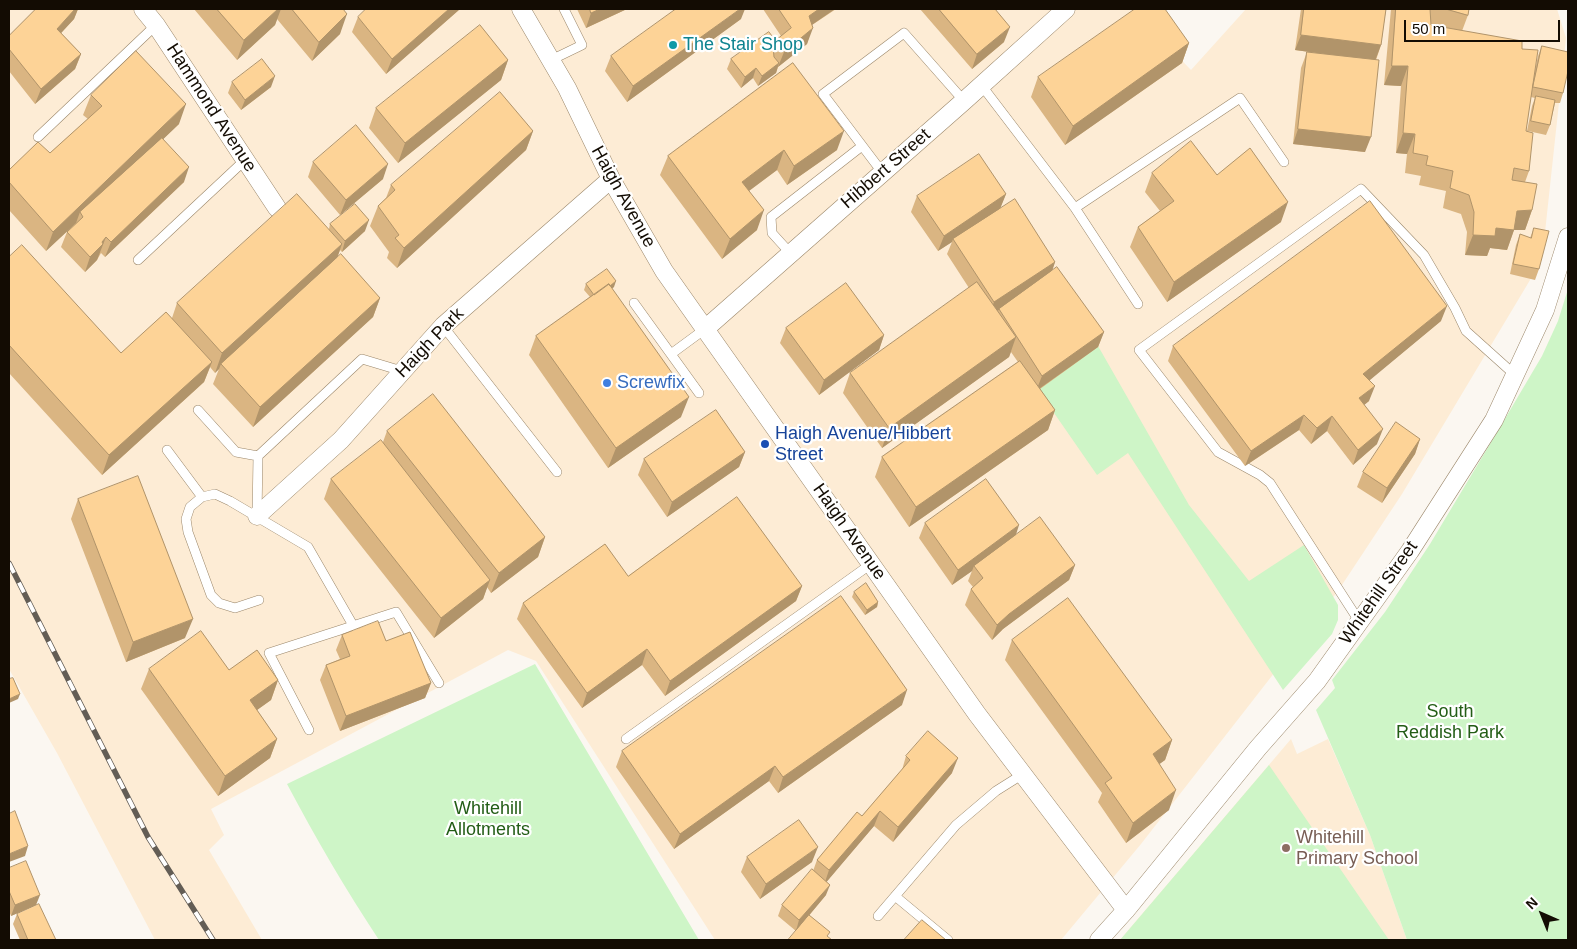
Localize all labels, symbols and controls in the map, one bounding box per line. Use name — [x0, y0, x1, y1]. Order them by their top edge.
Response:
scale bar — [1407, 10, 1563, 42]
text: 50 m — [1412, 20, 1445, 37]
place label: The Stair Shop — [683, 34, 803, 56]
marker: The Stair Shop — [667, 39, 679, 51]
street label: Hammond Avenue — [161, 40, 261, 176]
street label: Hibbert Street — [837, 124, 935, 214]
street label: Haigh Avenue — [586, 142, 660, 252]
street label: Haigh Park — [391, 303, 469, 383]
place label: Screwfix — [617, 372, 685, 394]
marker: Screwfix — [601, 377, 613, 389]
place label: Haigh Avenue/Hibbert Street — [775, 423, 951, 466]
marker: Haigh Avenue/Hibbert Street — [759, 438, 771, 450]
street label: Haigh Avenue — [808, 480, 890, 584]
street label: Whitehill Street — [1335, 537, 1423, 649]
park label: South Reddish Park — [1396, 701, 1504, 744]
park label: Whitehill Allotments — [446, 798, 530, 841]
place label: Whitehill Primary School — [1296, 827, 1418, 870]
marker: Whitehill Primary School — [1280, 842, 1292, 854]
north arrow — [1517, 889, 1567, 939]
text: N — [1522, 894, 1541, 912]

